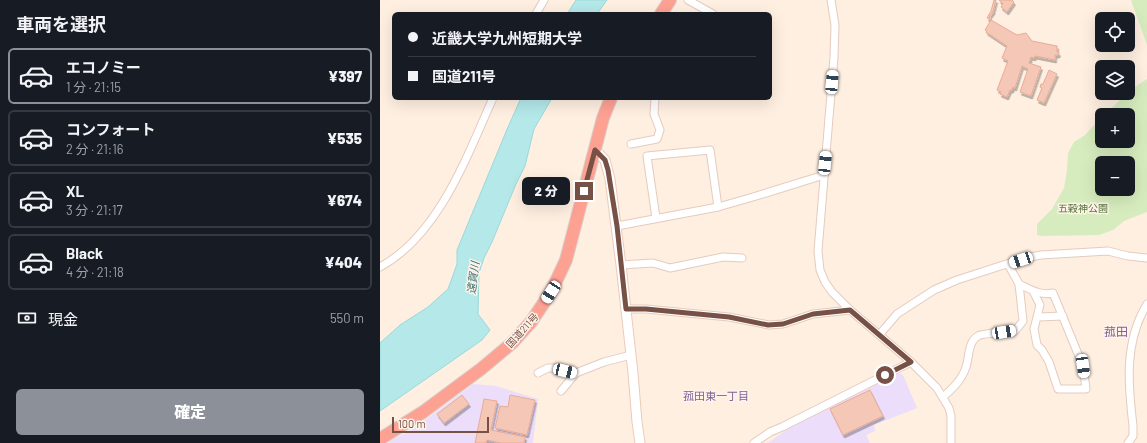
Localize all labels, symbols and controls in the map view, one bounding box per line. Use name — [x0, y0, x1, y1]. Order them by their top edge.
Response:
map controls — [1095, 12, 1135, 196]
button: locate — [1095, 12, 1135, 52]
text: 車両を選択 — [16, 13, 106, 35]
text: 近畿大学九州短期大学 — [432, 29, 582, 47]
icon: car — [18, 58, 54, 94]
text: エコノミー — [66, 58, 141, 76]
button: layers — [1095, 60, 1135, 100]
text: ¥397 — [328, 67, 362, 85]
text: 国道211号 — [432, 67, 496, 85]
car — [825, 70, 839, 94]
text: 1 分 · 21:15 — [66, 79, 121, 95]
button: + — [1095, 108, 1135, 148]
icon: car — [18, 120, 54, 156]
text: コンフォート — [66, 120, 156, 138]
text: ¥535 — [327, 129, 362, 147]
text: 2 分 · 21:16 — [66, 141, 124, 157]
car — [818, 150, 832, 176]
button: − — [1095, 156, 1135, 196]
callout: 2 分 — [522, 177, 570, 205]
icon: car — [18, 182, 54, 218]
text: XL — [66, 182, 84, 200]
route end — [575, 182, 593, 200]
text: 2 分 — [535, 183, 557, 199]
text: ¥674 — [327, 191, 362, 209]
text: 3 分 · 21:17 — [66, 202, 123, 218]
park label: 五穀神公園 — [1058, 202, 1108, 214]
icon: car — [18, 244, 54, 280]
text: Black — [66, 244, 103, 262]
car — [1008, 251, 1034, 269]
text: ¥404 — [324, 253, 362, 271]
water label: 遠賀川 — [464, 260, 481, 295]
text: 4 分 · 21:18 — [66, 264, 124, 280]
car — [539, 279, 563, 305]
icon: cash — [16, 307, 38, 329]
text: 現金 — [48, 310, 78, 328]
text: 550 m — [330, 310, 364, 326]
street label: 国道211号 — [503, 310, 541, 350]
car — [991, 324, 1017, 340]
district label: 菰田 — [1104, 324, 1128, 338]
car — [1075, 353, 1091, 379]
car — [552, 362, 578, 380]
route start — [876, 366, 894, 384]
button: 確定 — [16, 389, 364, 435]
district label: 菰田東一丁目 — [683, 389, 749, 402]
scale bar — [392, 415, 489, 434]
text: 100 m — [398, 417, 426, 430]

